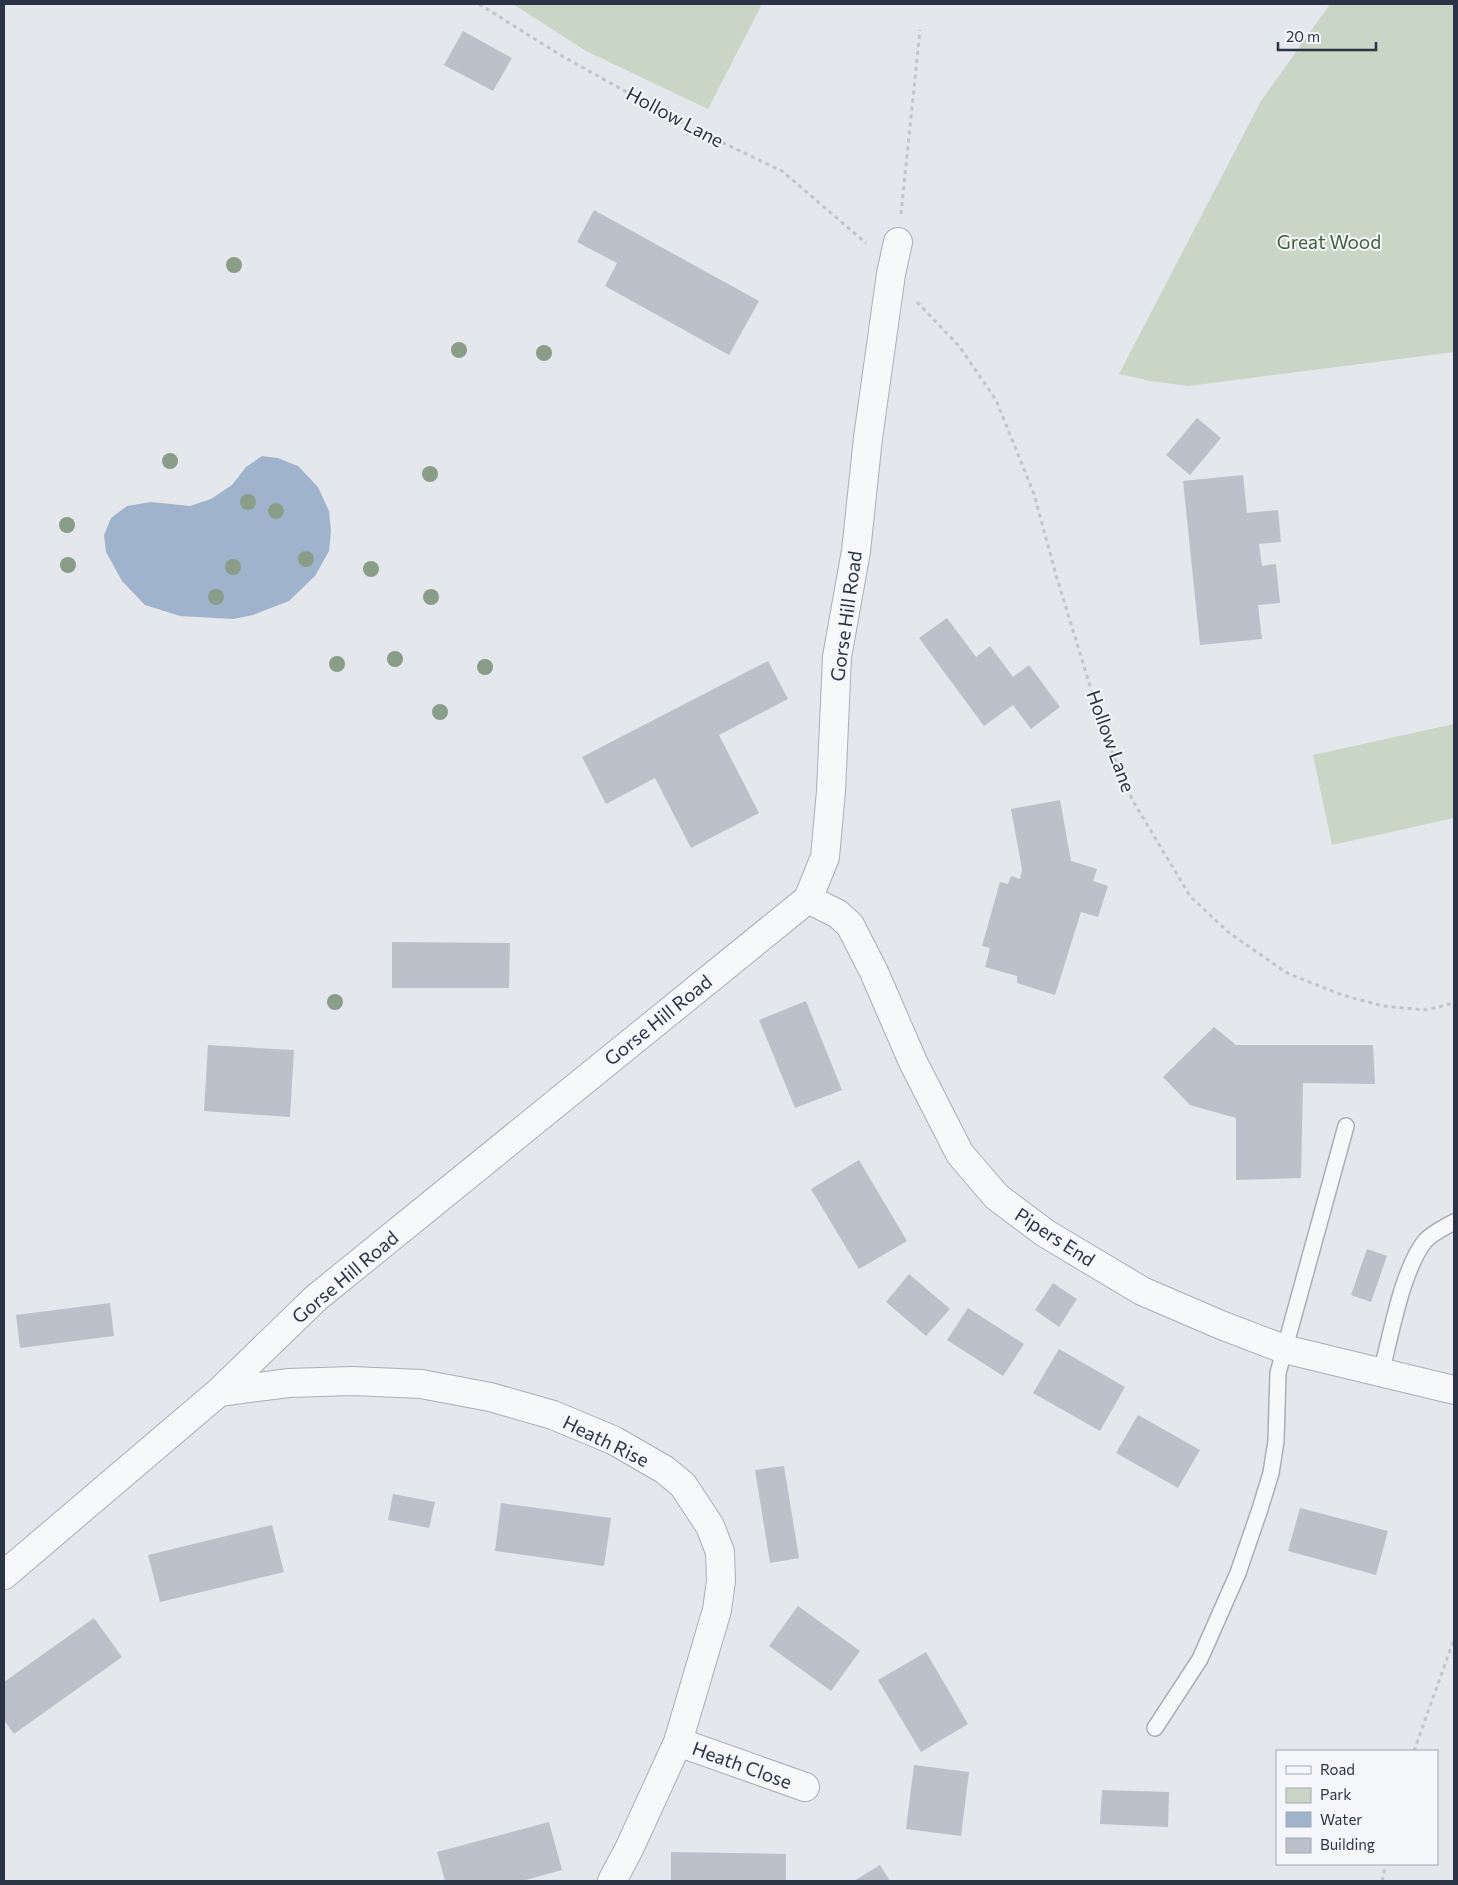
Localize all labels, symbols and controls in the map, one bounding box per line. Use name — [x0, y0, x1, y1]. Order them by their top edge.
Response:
scale bar — [1278, 20, 1376, 52]
text: 20 m — [1286, 27, 1320, 45]
street label: Hollow Lane — [623, 81, 728, 152]
park label: Great Wood — [1277, 230, 1381, 253]
street label: Gorse Hill Road — [825, 549, 866, 683]
street label: Hollow Lane — [1082, 687, 1141, 795]
street label: Gorse Hill Road — [599, 969, 716, 1070]
street label: Pipers End — [1011, 1202, 1100, 1271]
street label: Gorse Hill Road — [287, 1225, 402, 1328]
street label: Heath Rise — [559, 1410, 653, 1471]
street label: Heath Close — [689, 1736, 795, 1793]
legend — [1276, 1750, 1438, 1865]
text: Road — [1320, 1760, 1355, 1778]
text: Park — [1320, 1785, 1351, 1803]
text: Water — [1320, 1810, 1362, 1828]
text: Building — [1320, 1835, 1375, 1853]

